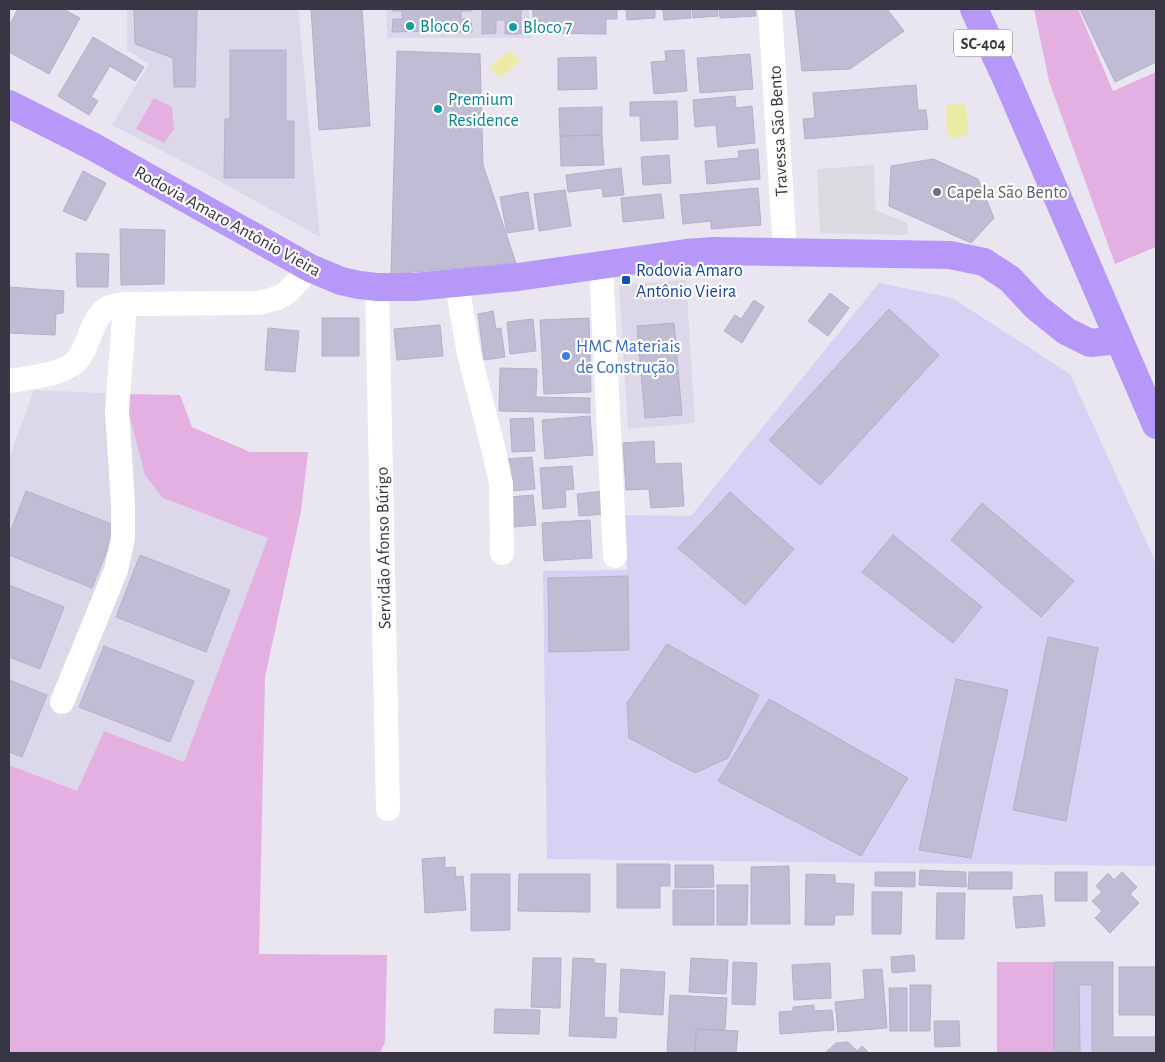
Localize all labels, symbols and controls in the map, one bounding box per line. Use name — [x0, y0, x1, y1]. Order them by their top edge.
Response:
place label: Bloco 6 — [420, 18, 470, 36]
place label: Bloco 7 — [523, 19, 572, 37]
marker: Bloco 6 — [404, 20, 416, 32]
marker: Bloco 7 — [507, 21, 519, 33]
road number: SC-404 — [954, 29, 1012, 56]
street label: Travessa São Bento — [767, 65, 791, 197]
place label: Premium Residence — [448, 91, 519, 130]
marker: Premium Residence — [432, 103, 444, 115]
street label: Rodovia Amaro Antônio Vieira — [131, 163, 324, 281]
place label: Capela São Bento — [947, 184, 1068, 202]
marker: Capela São Bento — [931, 186, 943, 198]
place label: Rodovia Amaro Antônio Vieira — [636, 262, 743, 301]
marker: Rodovia Amaro Antônio Vieira — [620, 274, 632, 286]
place label: HMC Materiais de Construção — [576, 338, 680, 377]
marker: HMC Materiais de Construção — [560, 350, 572, 362]
street label: Servidão Afonso Búrigo — [374, 467, 394, 629]

